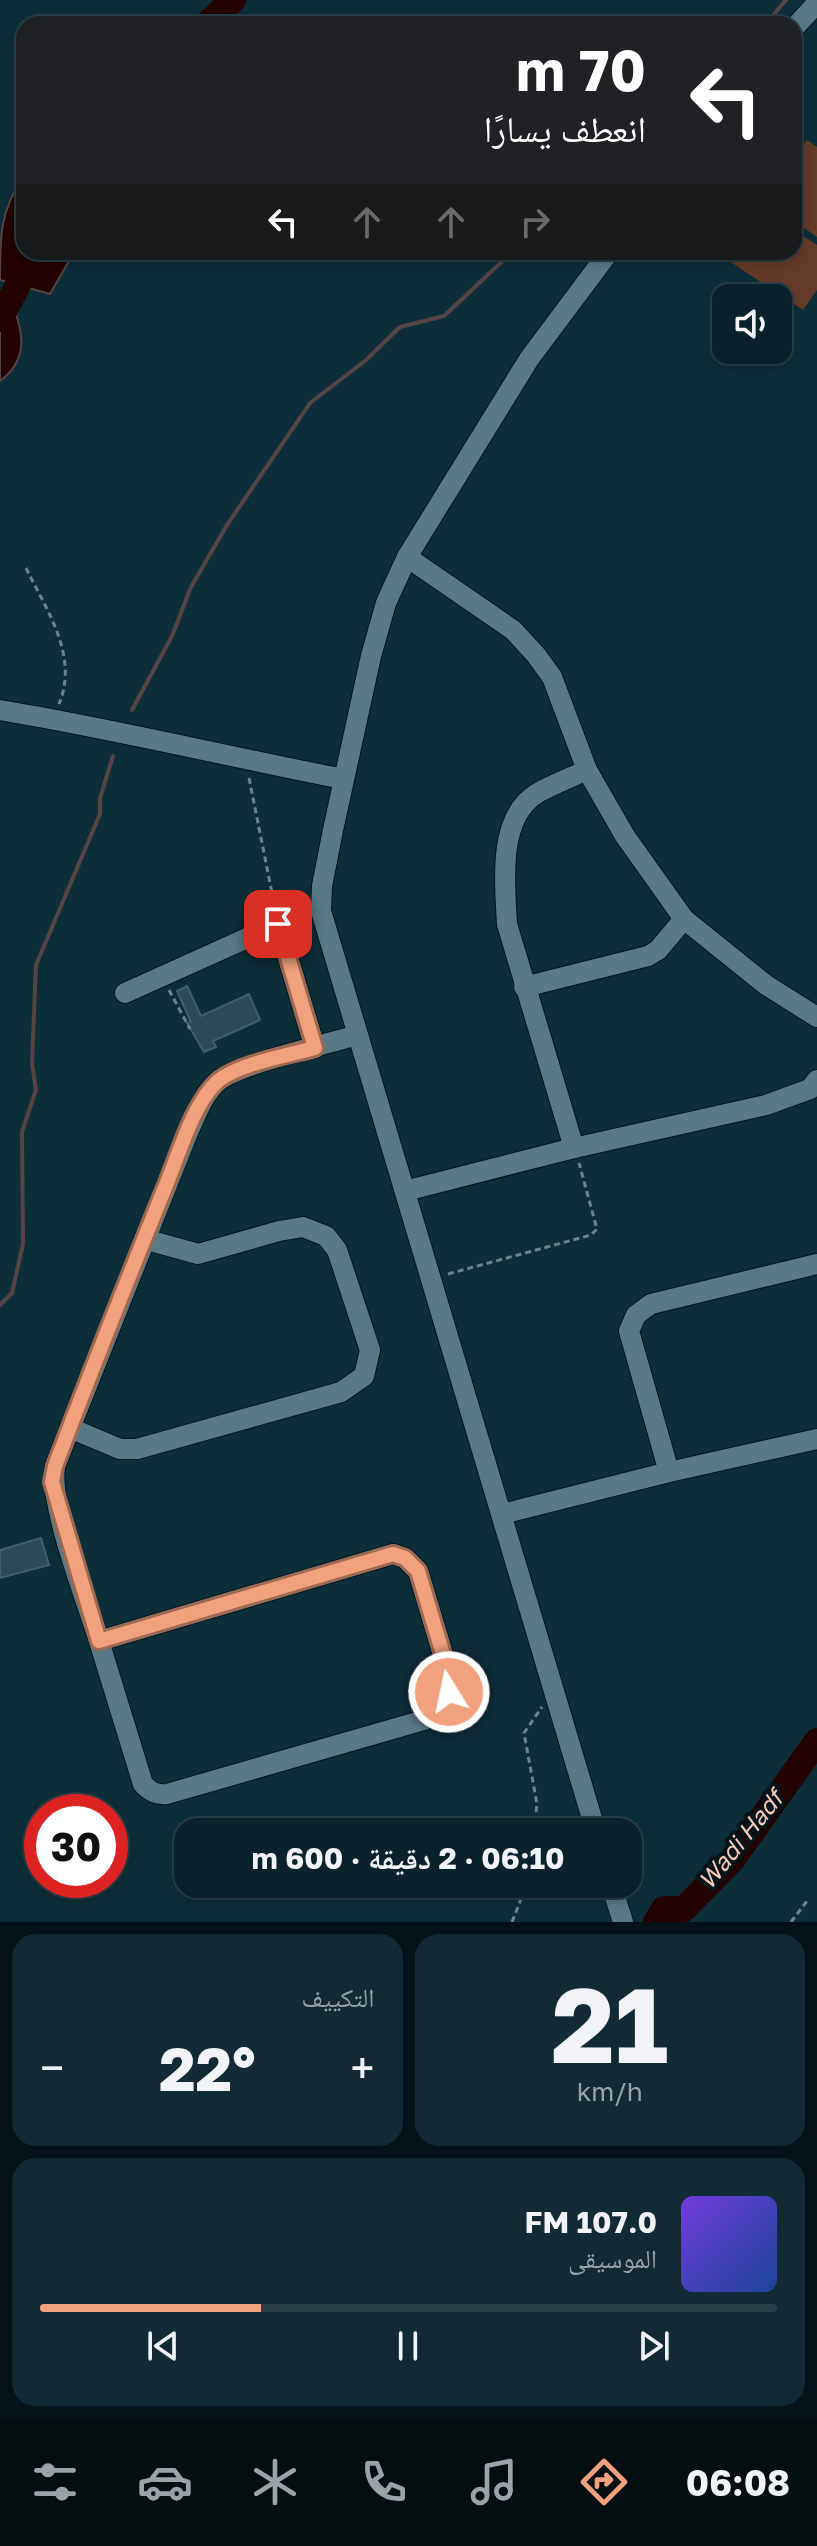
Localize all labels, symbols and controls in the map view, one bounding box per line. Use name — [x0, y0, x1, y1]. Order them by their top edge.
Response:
text: 70 m — [516, 36, 646, 103]
icon: left — [674, 48, 778, 152]
text: انعطف يسارًا — [484, 107, 646, 150]
icon: left — [261, 200, 305, 244]
icon: ahead — [345, 200, 389, 244]
icon: ahead — [429, 200, 473, 244]
icon: right — [513, 200, 557, 244]
map controls — [712, 284, 792, 364]
button: sound — [712, 284, 792, 364]
pin — [244, 890, 312, 958]
icon: arrive — [256, 902, 300, 946]
position arrow — [407, 1650, 491, 1734]
water label: Wadi Hadf — [691, 1781, 791, 1894]
speed limit sign: 30 — [24, 1794, 128, 1898]
text: 06:10 · 2 دقيقة · 600 m — [252, 1840, 564, 1876]
text: 21 — [551, 1961, 668, 2086]
text: التكييف — [302, 1982, 375, 2013]
text: 22° — [159, 2032, 256, 2104]
text: − — [40, 2041, 64, 2094]
text: + — [350, 2041, 374, 2094]
text: km/h — [577, 2076, 643, 2107]
text: 107.0 FM — [525, 2204, 657, 2240]
text: الموسيقى — [568, 2243, 657, 2274]
icon: previous — [141, 2324, 185, 2368]
icon: pause — [386, 2324, 430, 2368]
icon: next — [632, 2324, 676, 2368]
icon: filters — [27, 2454, 83, 2510]
icon: car — [137, 2454, 193, 2510]
icon: climate — [247, 2454, 303, 2510]
icon: phone — [356, 2454, 412, 2510]
icon: music — [466, 2454, 522, 2510]
icon: directions — [576, 2454, 632, 2510]
text: 06:08 — [686, 2461, 790, 2504]

